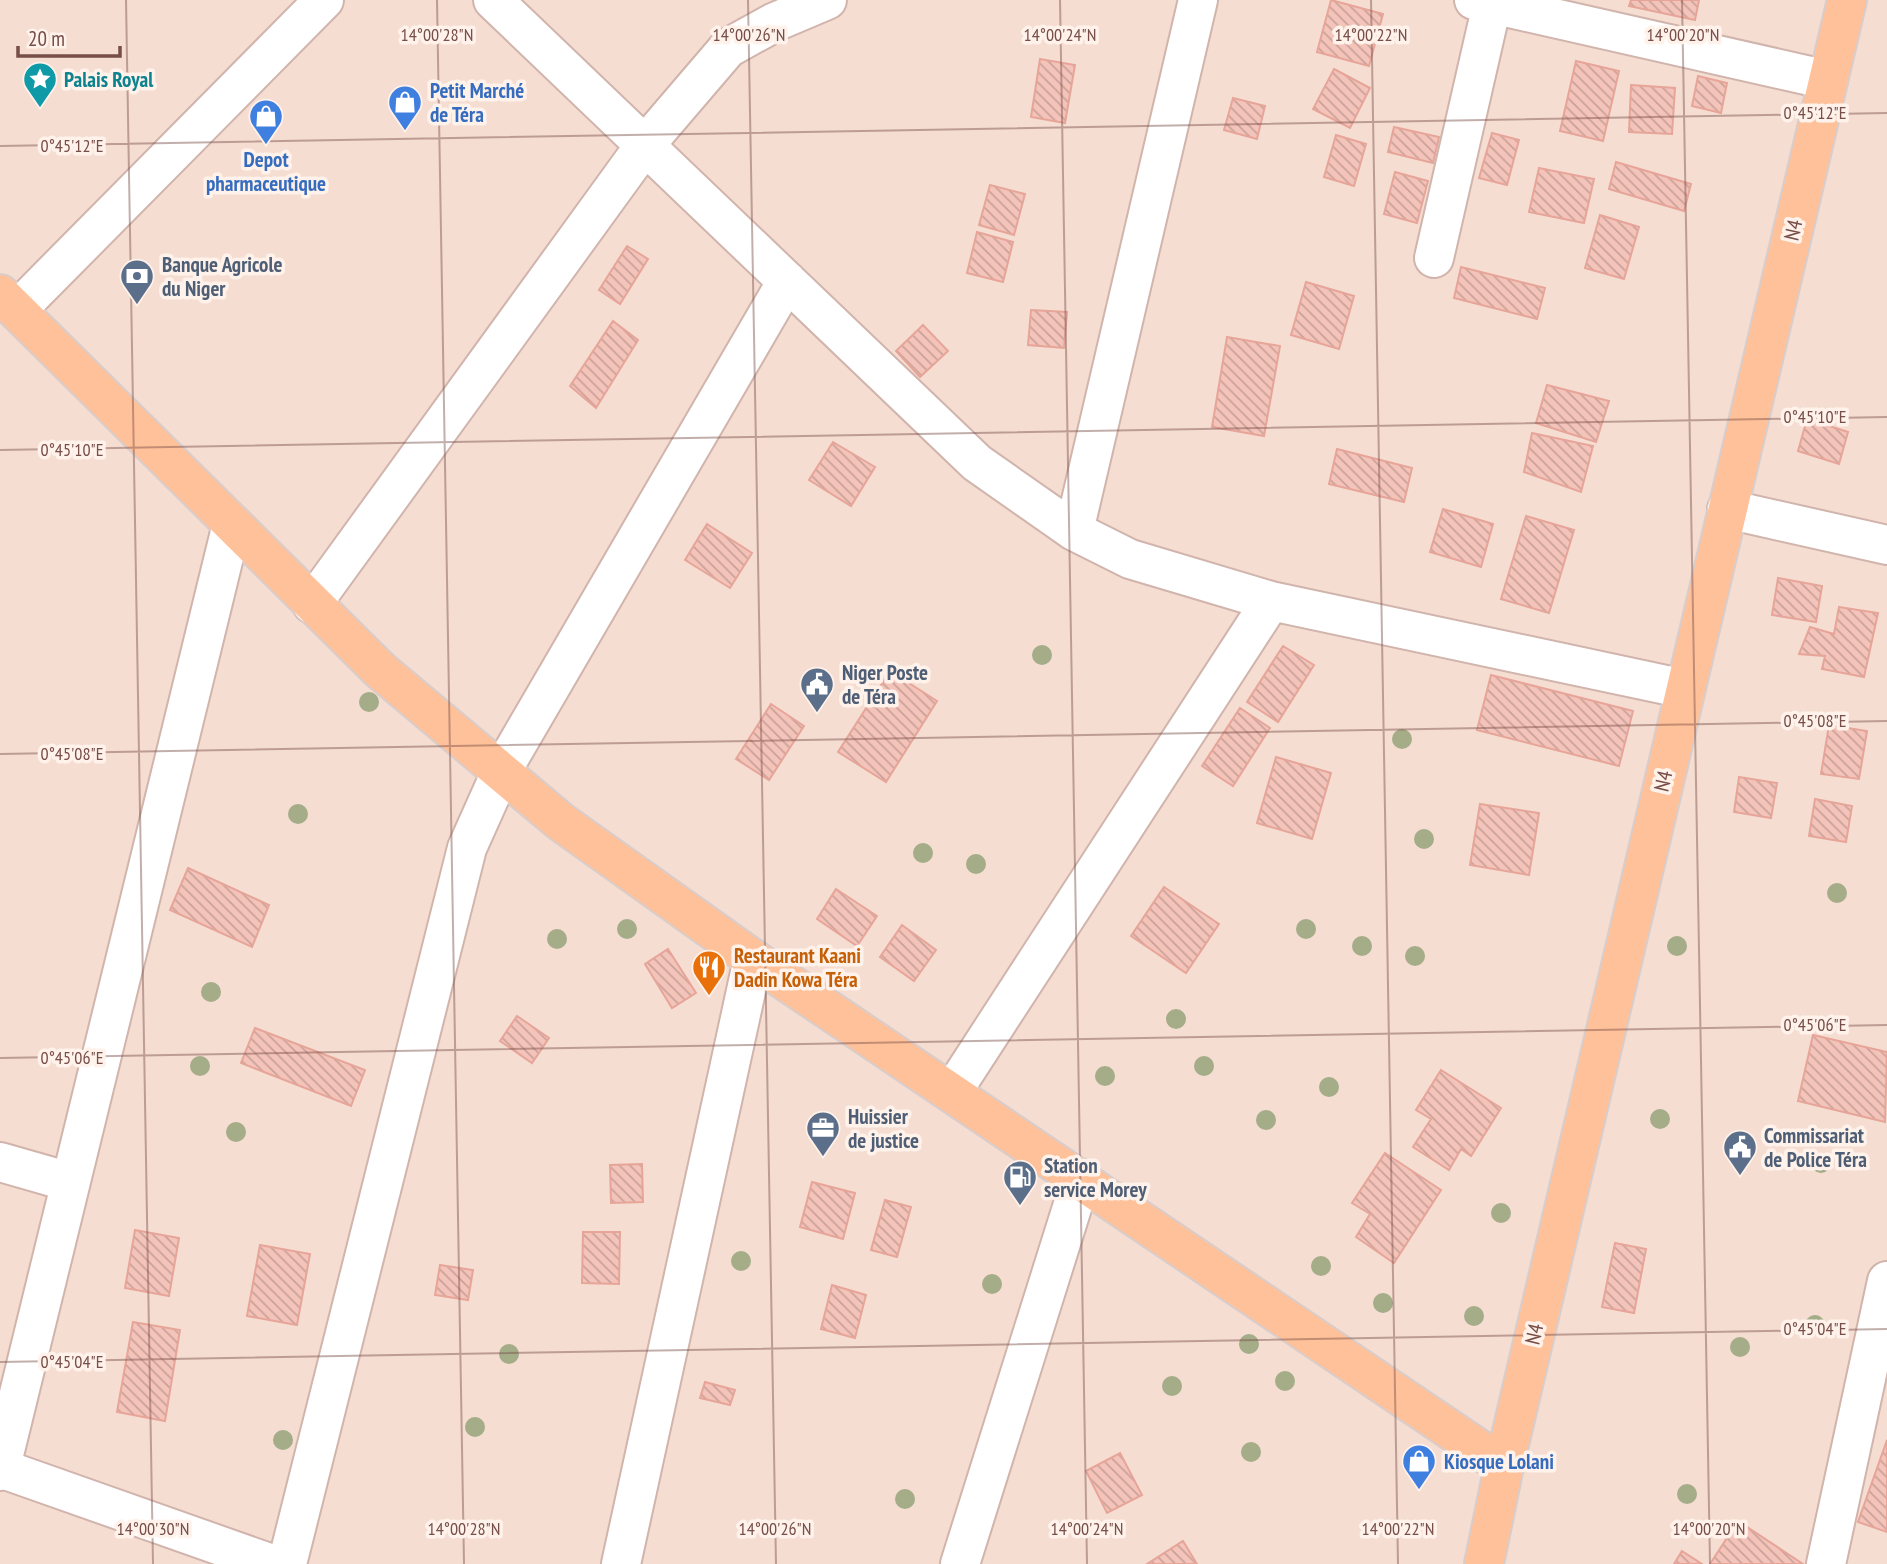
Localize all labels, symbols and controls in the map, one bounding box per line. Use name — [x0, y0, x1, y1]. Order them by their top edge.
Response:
scale bar — [18, 14, 119, 58]
text: 14°00'28"N — [401, 23, 473, 46]
text: 14°00'26"N — [713, 23, 785, 46]
text: 14°00'24"N — [1024, 23, 1096, 46]
text: 14°00'22"N — [1335, 23, 1407, 46]
text: 14°00'20"N — [1647, 23, 1719, 46]
text: 20 m — [28, 25, 65, 52]
place icon: Palais Royal — [21, 60, 59, 109]
place label: Palais Royal — [64, 66, 154, 93]
place label: Petit Marché de Téra — [430, 77, 524, 128]
shop icon: Petit Marché de Téra — [386, 83, 424, 132]
shop icon: Depot pharmaceutique — [247, 97, 285, 146]
text: 0°45'12"E — [1784, 101, 1846, 124]
text: 0°45'12"E — [41, 134, 103, 157]
place label: Depot pharmaceutique — [206, 146, 326, 197]
street label: N4 — [1778, 216, 1809, 243]
place label: Banque Agricole du Niger — [162, 251, 283, 302]
bank icon: Banque Agricole du Niger — [118, 257, 156, 306]
text: 0°45'10"E — [1784, 405, 1846, 428]
text: 0°45'10"E — [41, 438, 103, 461]
place label: Niger Poste de Téra — [842, 659, 928, 710]
public building icon: Niger Poste de Téra — [798, 665, 836, 714]
text: 0°45'08"E — [1784, 709, 1846, 732]
text: 0°45'08"E — [41, 742, 103, 765]
street label: N4 — [1648, 767, 1679, 794]
place label: Restaurant Kaani Dadin Kowa Téra — [734, 942, 861, 993]
restaurant icon: Restaurant Kaani Dadin Kowa Téra — [690, 948, 728, 997]
text: 0°45'06"E — [1784, 1013, 1846, 1036]
text: 0°45'06"E — [41, 1046, 103, 1069]
place label: Huissier de justice — [848, 1103, 919, 1154]
office icon: Huissier de justice — [804, 1109, 842, 1158]
place label: Commissariat de Police Téra — [1764, 1122, 1867, 1173]
public building icon: Commissariat de Police Téra — [1721, 1128, 1759, 1177]
place label: Station service Morey — [1044, 1152, 1147, 1203]
fuel station icon: Station service Morey — [1001, 1158, 1039, 1207]
text: 0°45'04"E — [1784, 1317, 1846, 1340]
street label: N4 — [1519, 1320, 1550, 1347]
text: 0°45'04"E — [41, 1350, 103, 1373]
shop icon: Kiosque Lolani — [1400, 1442, 1438, 1491]
place label: Kiosque Lolani — [1444, 1448, 1554, 1475]
text: 14°00'30"N — [117, 1517, 189, 1540]
text: 14°00'28"N — [428, 1517, 500, 1540]
text: 14°00'26"N — [739, 1517, 811, 1540]
text: 14°00'24"N — [1051, 1517, 1123, 1540]
text: 14°00'22"N — [1362, 1517, 1434, 1540]
text: 14°00'20"N — [1673, 1517, 1745, 1540]

